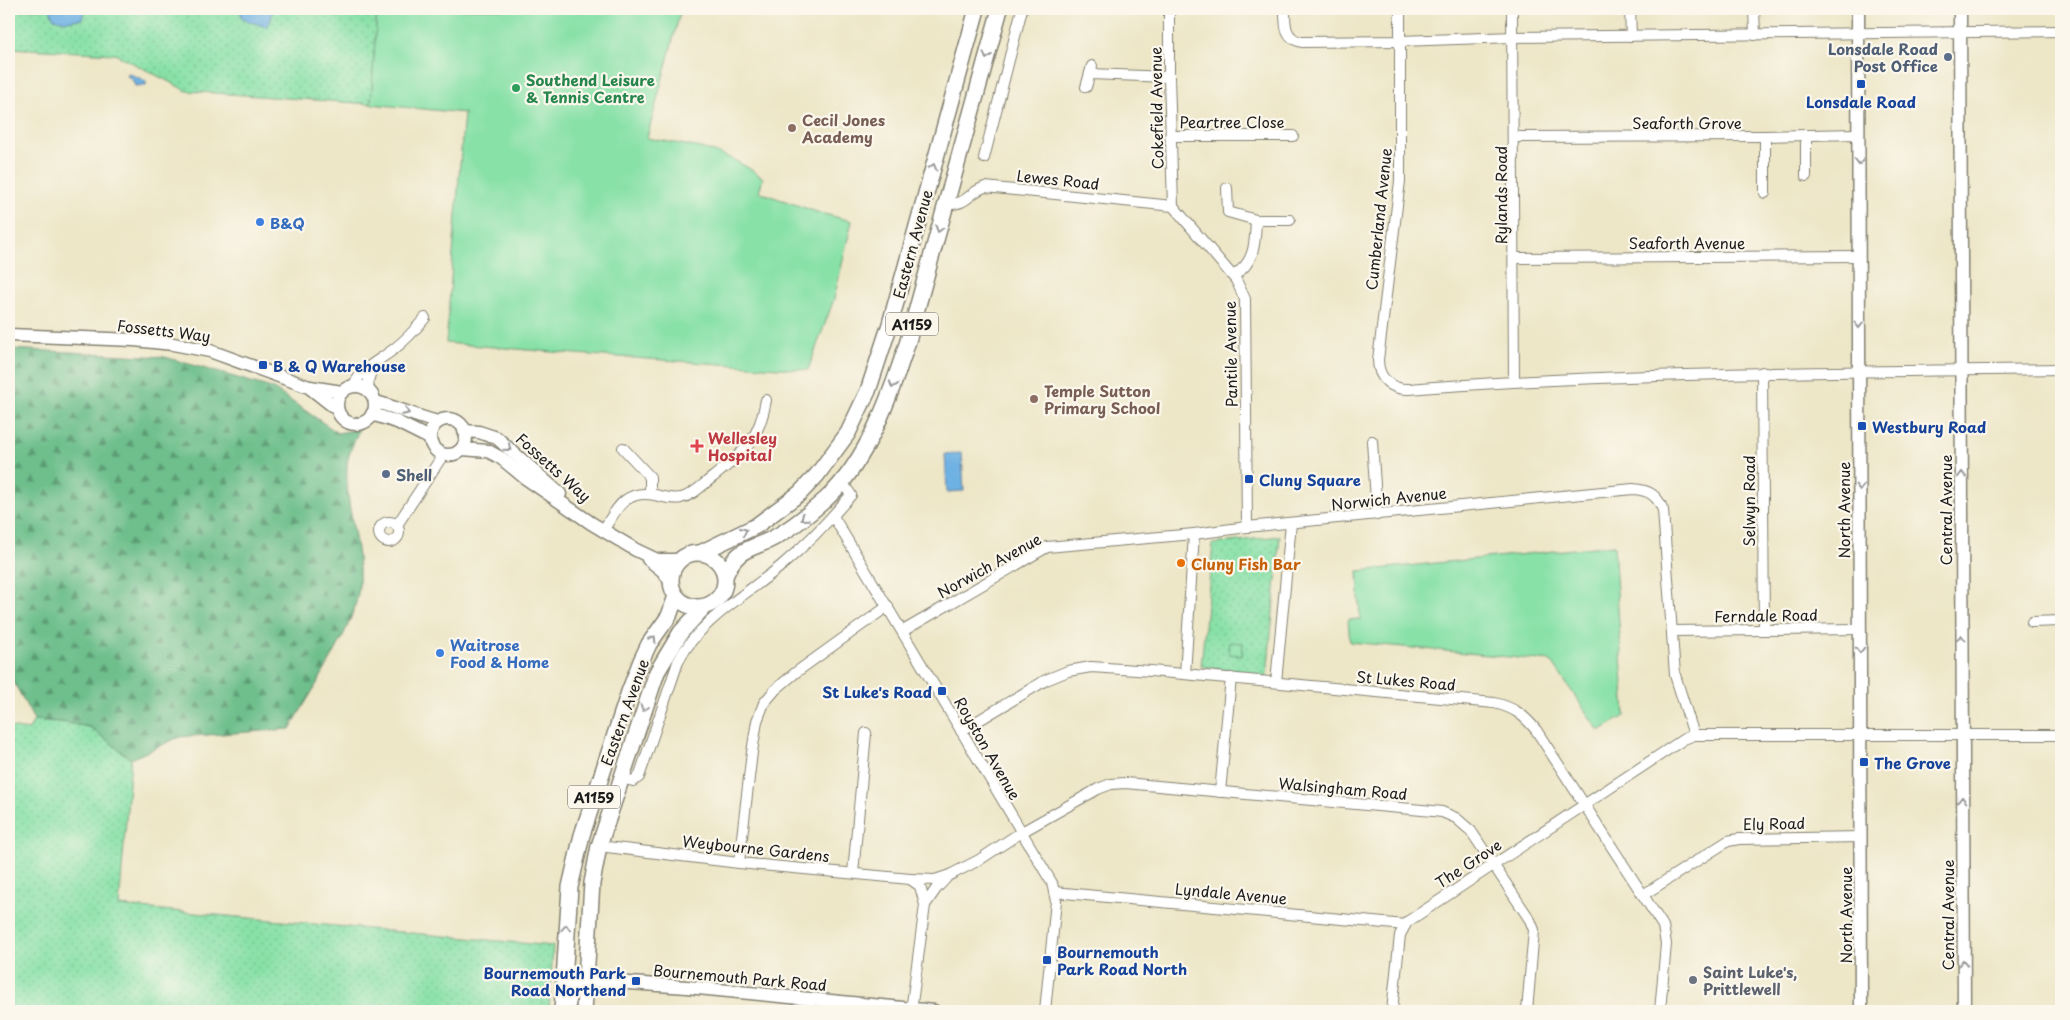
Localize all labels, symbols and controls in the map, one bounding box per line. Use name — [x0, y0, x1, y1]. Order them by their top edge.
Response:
place label: Lonsdale Road Post Office — [1828, 37, 1938, 77]
street label: Cokefield Avenue — [1143, 46, 1169, 170]
one-way arrow — [982, 51, 992, 59]
marker: Lonsdale Road Post Office — [1942, 51, 1954, 63]
place label: Southend Leisure & Tennis Centre — [526, 68, 655, 108]
marker: Lonsdale Road — [1855, 78, 1867, 90]
marker: Southend Leisure & Tennis Centre — [510, 82, 522, 94]
place label: Lonsdale Road — [1806, 90, 1916, 113]
place label: Cecil Jones Academy — [801, 108, 885, 148]
street label: Peartree Close — [1179, 110, 1285, 133]
street label: Seaforth Grove — [1632, 111, 1742, 134]
marker: Cecil Jones Academy — [786, 122, 798, 134]
street label: Rylands Road — [1489, 146, 1512, 244]
street label: Cumberland Avenue — [1359, 147, 1397, 291]
one-way arrow — [1854, 159, 1864, 167]
one-way arrow — [927, 163, 938, 172]
street label: Lewes Road — [1016, 163, 1100, 195]
street label: Eastern Avenue — [886, 187, 938, 301]
place label: B&Q — [270, 211, 305, 234]
marker: B&Q — [254, 216, 266, 228]
one-way arrow — [934, 225, 944, 233]
street label: Seaforth Avenue — [1629, 231, 1745, 254]
street label: Pantile Avenue — [1218, 301, 1242, 407]
road number: A1159 — [886, 312, 938, 336]
street label: Fossetts Way — [116, 313, 212, 347]
one-way arrow — [1854, 322, 1864, 329]
place label: B & Q Warehouse — [273, 354, 406, 377]
marker: B & Q Warehouse — [257, 359, 269, 371]
place label: Temple Sutton Primary School — [1044, 379, 1160, 419]
one-way arrow — [889, 380, 899, 389]
marker: Temple Sutton Primary School — [1028, 393, 1040, 405]
one-way arrow — [401, 406, 410, 417]
place label: Westbury Road — [1872, 415, 1986, 438]
marker: Westbury Road — [1856, 420, 1868, 432]
place label: Wellesley Hospital — [708, 426, 777, 466]
street label: Fossetts Way — [511, 427, 597, 507]
marker: Wellesley Hospital — [690, 439, 704, 453]
one-way arrow — [503, 442, 512, 451]
street label: Central Avenue — [1934, 454, 1957, 566]
street label: Selwyn Road — [1737, 455, 1760, 547]
street label: North Avenue — [1832, 462, 1855, 558]
place label: Shell — [396, 463, 432, 486]
marker: Shell — [380, 468, 392, 480]
place label: Cluny Square — [1259, 468, 1361, 491]
one-way arrow — [1957, 471, 1967, 478]
marker: Cluny Square — [1243, 473, 1255, 485]
street label: Norwich Avenue — [1330, 481, 1448, 515]
one-way arrow — [1855, 484, 1865, 492]
one-way arrow — [800, 512, 809, 521]
one-way arrow — [739, 527, 748, 538]
street label: Norwich Avenue — [933, 527, 1045, 603]
place label: Cluny Fish Bar — [1191, 552, 1301, 575]
marker: Cluny Fish Bar — [1175, 557, 1187, 569]
street label: Ferndale Road — [1714, 603, 1818, 627]
place label: Waitrose Food & Home — [450, 633, 549, 673]
one-way arrow — [1956, 633, 1966, 641]
one-way arrow — [646, 636, 656, 645]
one-way arrow — [1855, 646, 1865, 654]
marker: Waitrose Food & Home — [434, 647, 446, 659]
street label: Eastern Avenue — [594, 655, 654, 769]
street label: St Lukes Road — [1355, 664, 1457, 696]
place label: St Luke's Road — [822, 680, 932, 703]
marker: St Luke's Road — [936, 685, 948, 697]
street label: Royston Avenue — [949, 692, 1027, 804]
one-way arrow — [640, 703, 650, 712]
place label: The Grove — [1874, 751, 1951, 774]
marker: The Grove — [1858, 756, 1870, 768]
street label: Walsingham Road — [1278, 771, 1408, 805]
road number: A1159 — [568, 786, 620, 809]
one-way arrow — [1957, 796, 1967, 804]
street label: Ely Road — [1743, 811, 1805, 835]
street label: Weybourne Gardens — [681, 829, 831, 867]
street label: The Grove — [1430, 833, 1506, 893]
street label: Central Avenue — [1936, 859, 1959, 971]
street label: North Avenue — [1834, 867, 1857, 963]
street label: Lyndale Avenue — [1174, 877, 1288, 909]
one-way arrow — [561, 923, 572, 931]
place label: Bournemouth Park Road North — [1057, 940, 1187, 980]
marker: Bournemouth Park Road North — [1041, 954, 1053, 966]
street label: Bournemouth Park Road — [652, 958, 828, 996]
one-way arrow — [1958, 958, 1968, 966]
place label: Saint Luke's, Prittlewell — [1703, 960, 1797, 1000]
place label: Bournemouth Park Road Northend — [484, 961, 626, 1001]
marker: Saint Luke's, Prittlewell — [1687, 974, 1699, 986]
marker: Bournemouth Park Road Northend — [630, 975, 642, 987]

